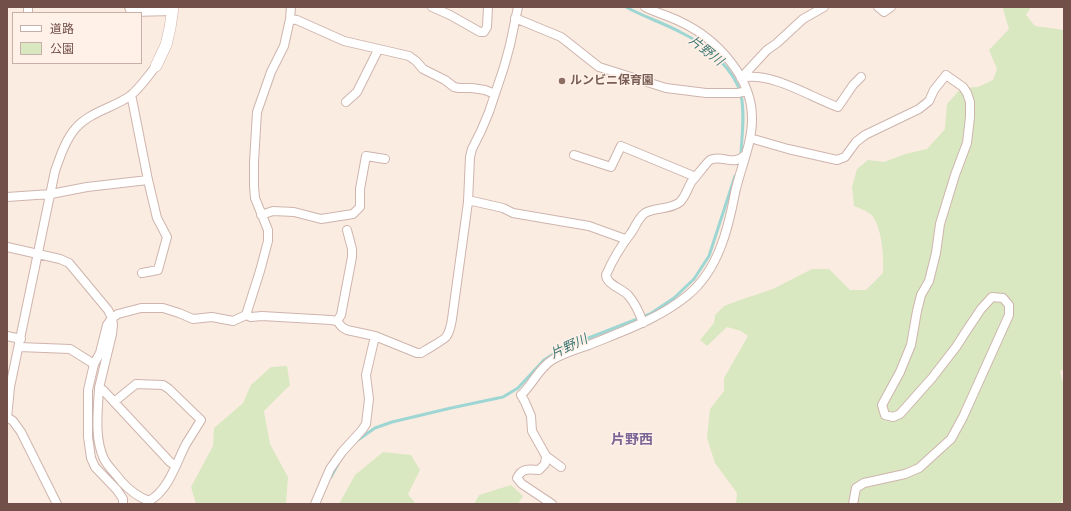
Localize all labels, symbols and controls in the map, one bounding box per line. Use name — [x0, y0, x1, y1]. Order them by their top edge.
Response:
legend — [12, 12, 142, 64]
text: 道路 — [50, 20, 74, 37]
water label: 片野川 — [686, 33, 726, 69]
text: 公園 — [50, 40, 74, 57]
place label: ルンビニ保育園 — [570, 74, 654, 88]
marker: ルンビニ保育園 — [557, 76, 567, 86]
water label: 片野川 — [548, 332, 590, 362]
district label: 片野西 — [611, 432, 653, 448]

